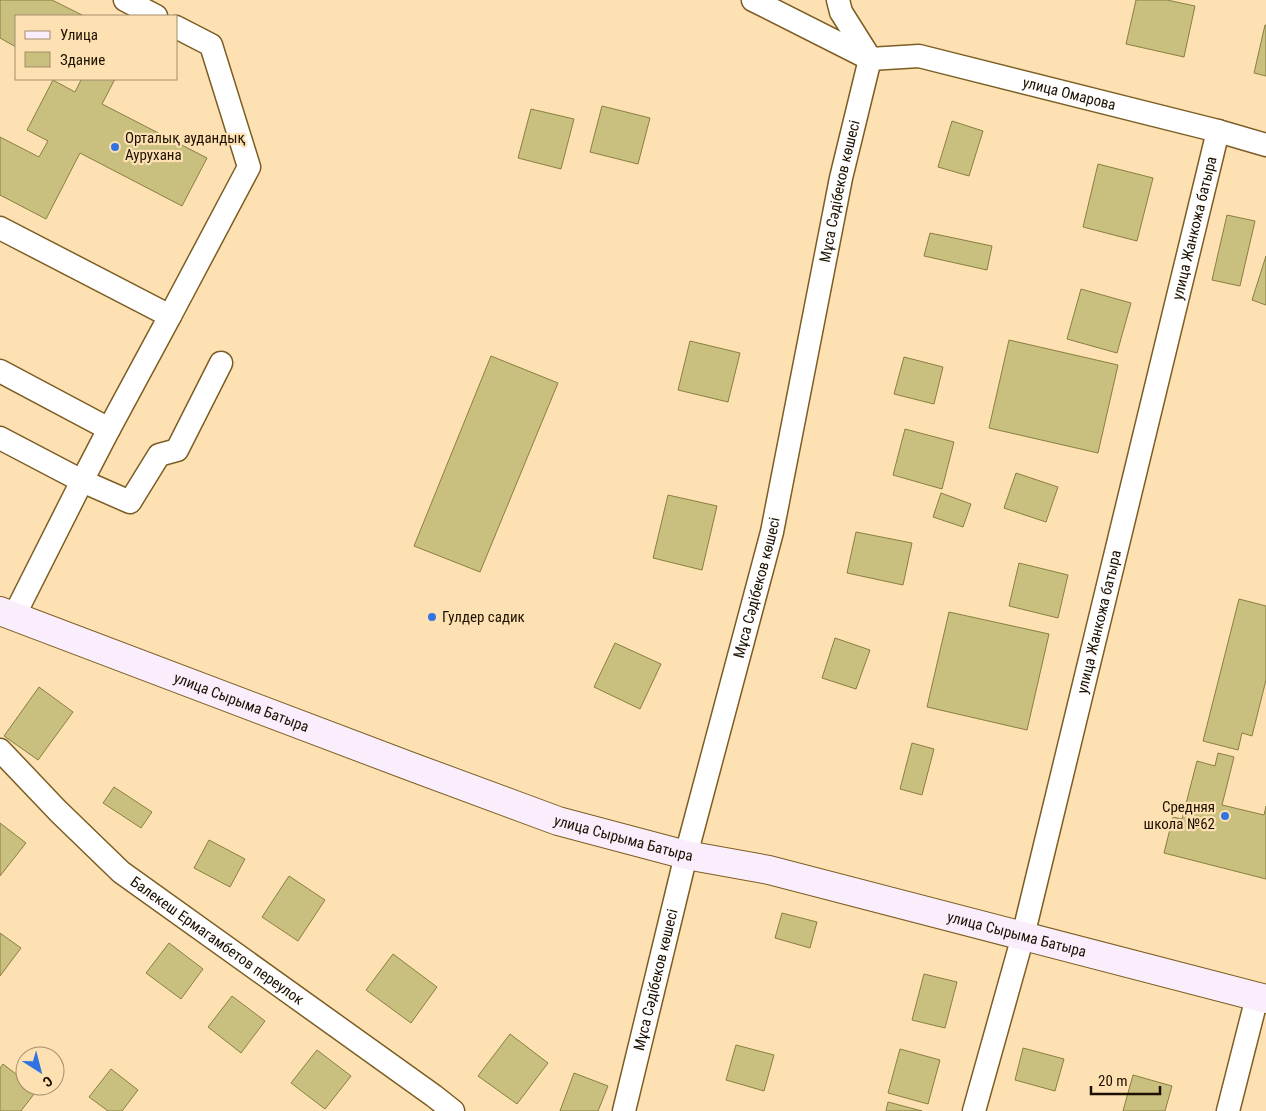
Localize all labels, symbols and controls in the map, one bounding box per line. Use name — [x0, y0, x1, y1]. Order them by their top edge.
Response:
legend — [15, 15, 178, 80]
text: Улица — [60, 26, 98, 44]
text: Здание — [60, 51, 105, 69]
street label: улица Омарова — [1021, 73, 1118, 114]
street label: Мұса Сәдібеков көшесі — [816, 118, 864, 264]
place label: Орталық аудандық Аурухана — [125, 129, 245, 164]
marker: Орталық аудандық Аурухана — [109, 141, 121, 153]
street label: улица Жанкожа батыра — [1168, 155, 1221, 302]
street label: Мұса Сәдібеков көшесі — [730, 516, 784, 660]
street label: улица Жанкожа батыра — [1073, 548, 1125, 695]
place label: Гулдер садик — [442, 608, 525, 626]
marker: Гулдер садик — [426, 611, 438, 623]
street label: улица Сырыма Батыра — [171, 669, 311, 736]
place label: Средняя школа №62 — [1144, 798, 1215, 833]
marker: Средняя школа №62 — [1219, 810, 1231, 822]
street label: улица Сырыма Батыра — [551, 811, 694, 865]
street label: Балекеш Ермагамбетов переулок — [127, 873, 307, 1009]
street label: Мұса Сәдібеков көшесі — [630, 907, 682, 1052]
street label: улица Сырыма Батыра — [945, 908, 1088, 961]
north arrow — [15, 1046, 65, 1096]
scale bar — [1091, 1064, 1160, 1096]
text: 20 m — [1098, 1072, 1128, 1090]
text: С — [40, 1073, 56, 1090]

